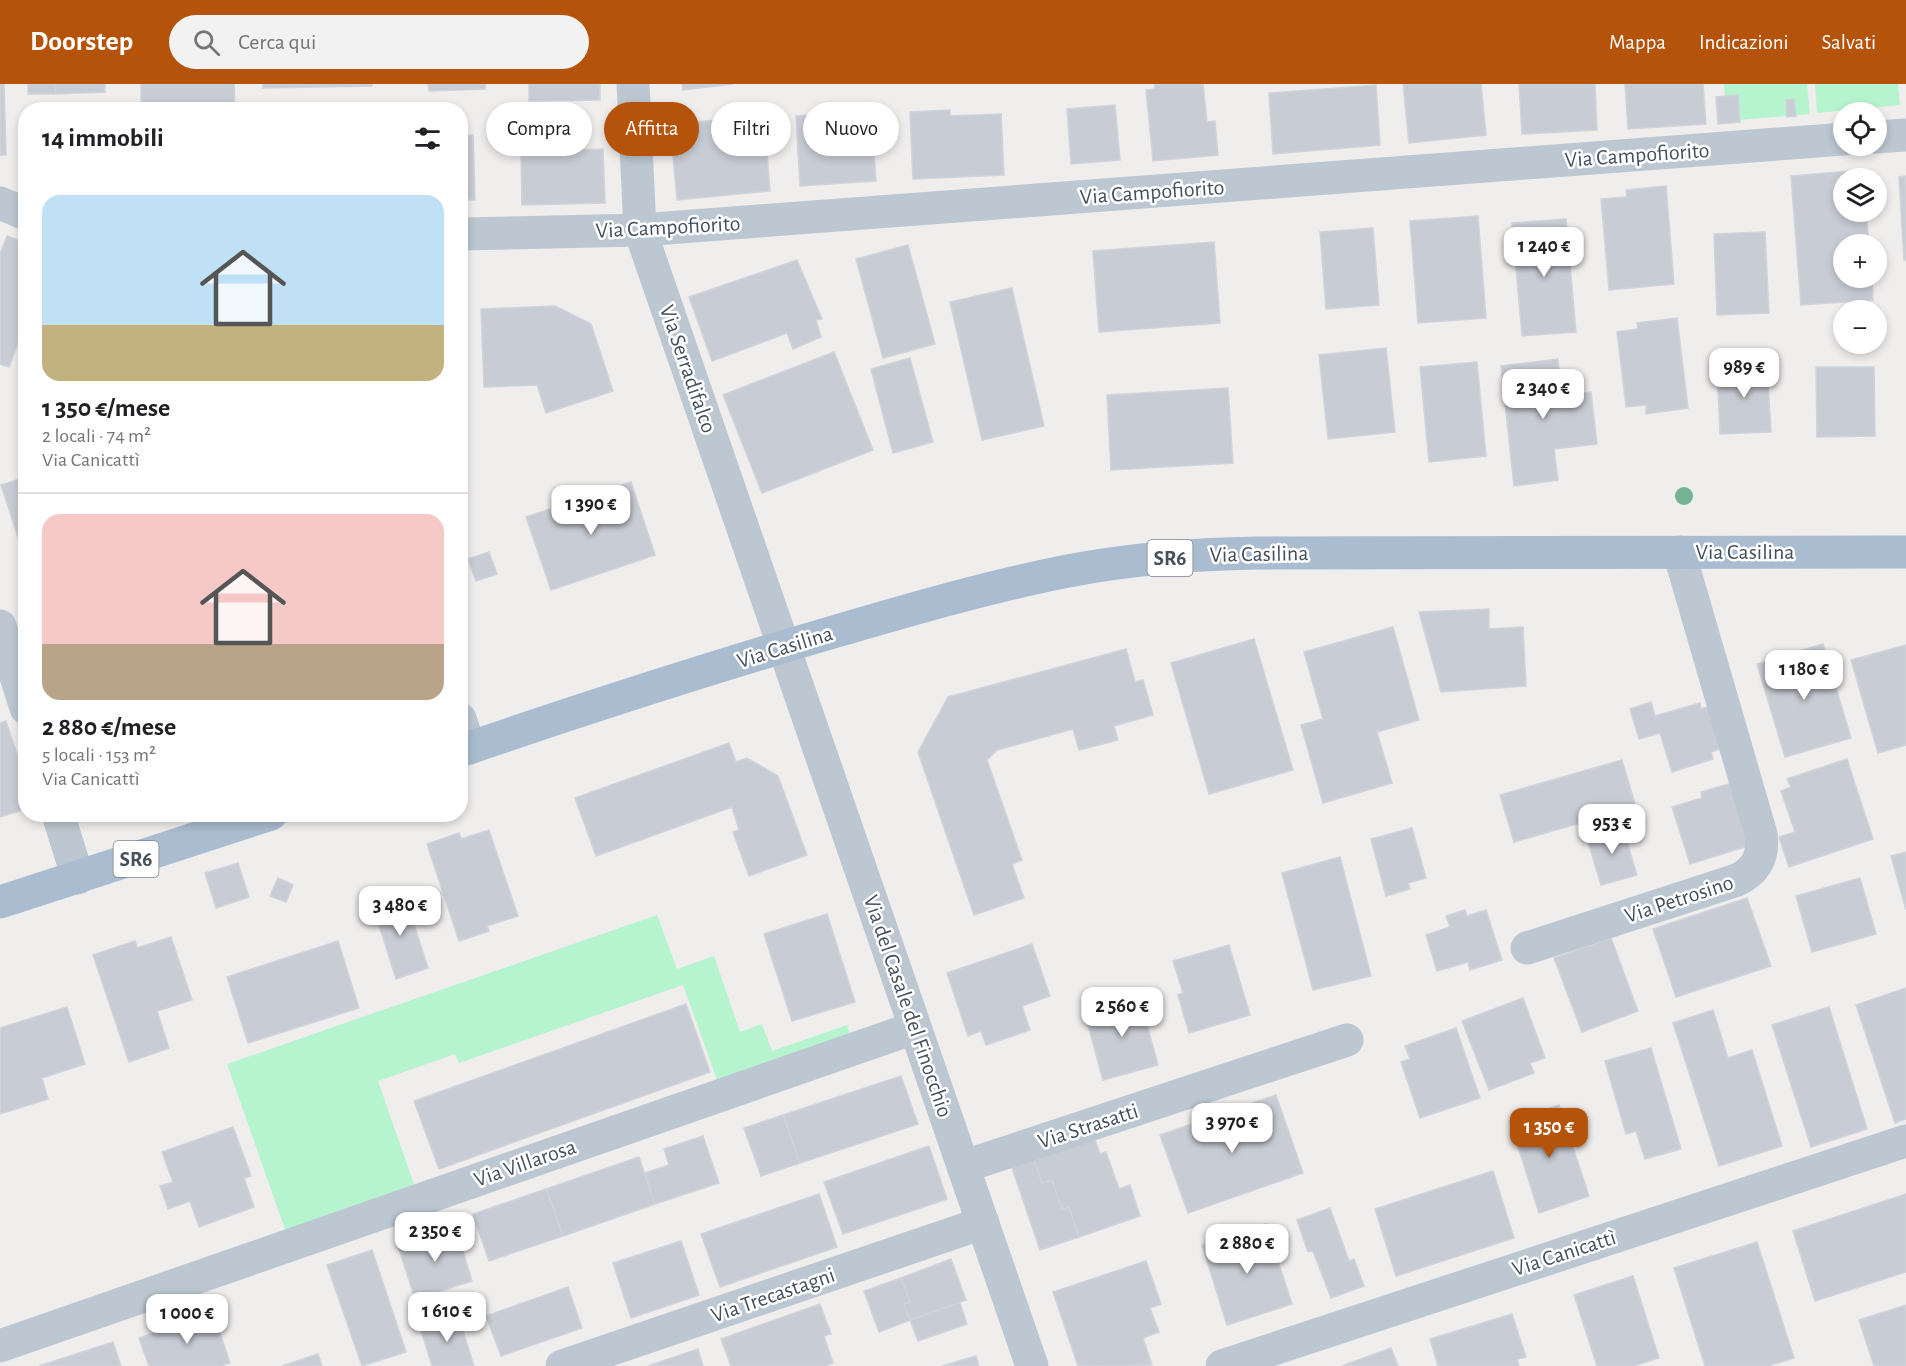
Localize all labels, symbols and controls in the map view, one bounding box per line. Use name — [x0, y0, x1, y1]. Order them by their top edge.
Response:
search box — [169, 15, 589, 69]
icon: search — [190, 26, 223, 59]
text: Doorstep — [30, 28, 133, 56]
text: Cerca qui — [238, 31, 316, 53]
text: Mappa — [1609, 32, 1666, 53]
text: Indicazioni — [1699, 32, 1789, 53]
text: Salvati — [1822, 32, 1876, 53]
chip: Compra — [486, 102, 592, 156]
chip: Affitta — [604, 102, 699, 156]
chip: Filtri — [711, 102, 791, 156]
chip: Nuovo — [803, 102, 899, 156]
map controls — [1833, 102, 1887, 354]
button: locate — [1833, 102, 1887, 156]
icon: filters — [411, 122, 444, 155]
text: 14 immobili — [42, 125, 164, 151]
street label: Via Campofiorito — [1564, 139, 1710, 171]
button: layers — [1833, 168, 1887, 222]
street label: Via Campofiorito — [1079, 176, 1225, 208]
street label: Via Campofiorito — [595, 212, 741, 242]
pin: 1 240 € — [1489, 227, 1599, 278]
icon: home — [189, 234, 297, 342]
button: + — [1833, 234, 1887, 288]
text: 1 240 € — [1518, 236, 1570, 256]
button: − — [1833, 300, 1887, 354]
street label: Via Serradifalco — [656, 302, 720, 436]
pin: 989 € — [1702, 348, 1786, 399]
text: 989 € — [1723, 357, 1765, 377]
pin: 2 340 € — [1488, 369, 1598, 420]
text: 2 340 € — [1516, 378, 1570, 398]
text: 1 350 €/mese — [42, 395, 170, 421]
text: 2 locali · 74 m² — [42, 426, 151, 446]
text: Via Canicattì — [42, 450, 140, 470]
pin: 1 390 € — [536, 485, 646, 536]
text: 1 390 € — [565, 494, 617, 514]
road number: SR6 — [1148, 540, 1192, 576]
street label: Via Casilina — [1696, 541, 1794, 563]
street label: Via Casilina — [1209, 542, 1309, 566]
icon: home — [189, 553, 297, 661]
street label: Via Casilina — [735, 622, 835, 672]
pin: 1 180 € — [1749, 650, 1859, 701]
text: 1 180 € — [1779, 659, 1829, 679]
text: 2 880 €/mese — [42, 714, 176, 740]
text: 5 locali · 153 m² — [42, 745, 156, 765]
text: Via Canicattì — [42, 769, 140, 789]
pin: 953 € — [1570, 804, 1654, 855]
text: 953 € — [1592, 813, 1632, 833]
road number: SR6 — [114, 841, 158, 877]
street label: Via Petrosino — [1622, 871, 1736, 927]
pin: 3 480 € — [345, 886, 455, 937]
street label: Via del Casale del Finocchio — [860, 892, 956, 1120]
text: 3 480 € — [373, 895, 427, 915]
pin: 2 560 € — [1067, 987, 1177, 1038]
text: 2 560 € — [1095, 996, 1149, 1016]
street label: Via Strasatti — [1035, 1100, 1141, 1152]
pin: 3 970 € — [1177, 1103, 1287, 1154]
pin: 1 350 € — [1494, 1108, 1604, 1159]
text: 3 970 € — [1206, 1112, 1258, 1132]
text: 1 350 € — [1524, 1117, 1574, 1137]
street label: Via Villarosa — [471, 1135, 579, 1191]
pin: 2 350 € — [380, 1212, 490, 1263]
text: 2 350 € — [409, 1221, 461, 1241]
pin: 2 880 € — [1192, 1224, 1302, 1275]
street label: Via Canicattì — [1510, 1226, 1618, 1280]
text: 2 880 € — [1220, 1233, 1274, 1253]
street label: Via Trecastagni — [708, 1264, 838, 1326]
pin: 1 610 € — [392, 1292, 502, 1343]
pin: 1 000 € — [132, 1294, 242, 1345]
text: 1 610 € — [422, 1301, 472, 1321]
text: 1 000 € — [160, 1303, 214, 1323]

